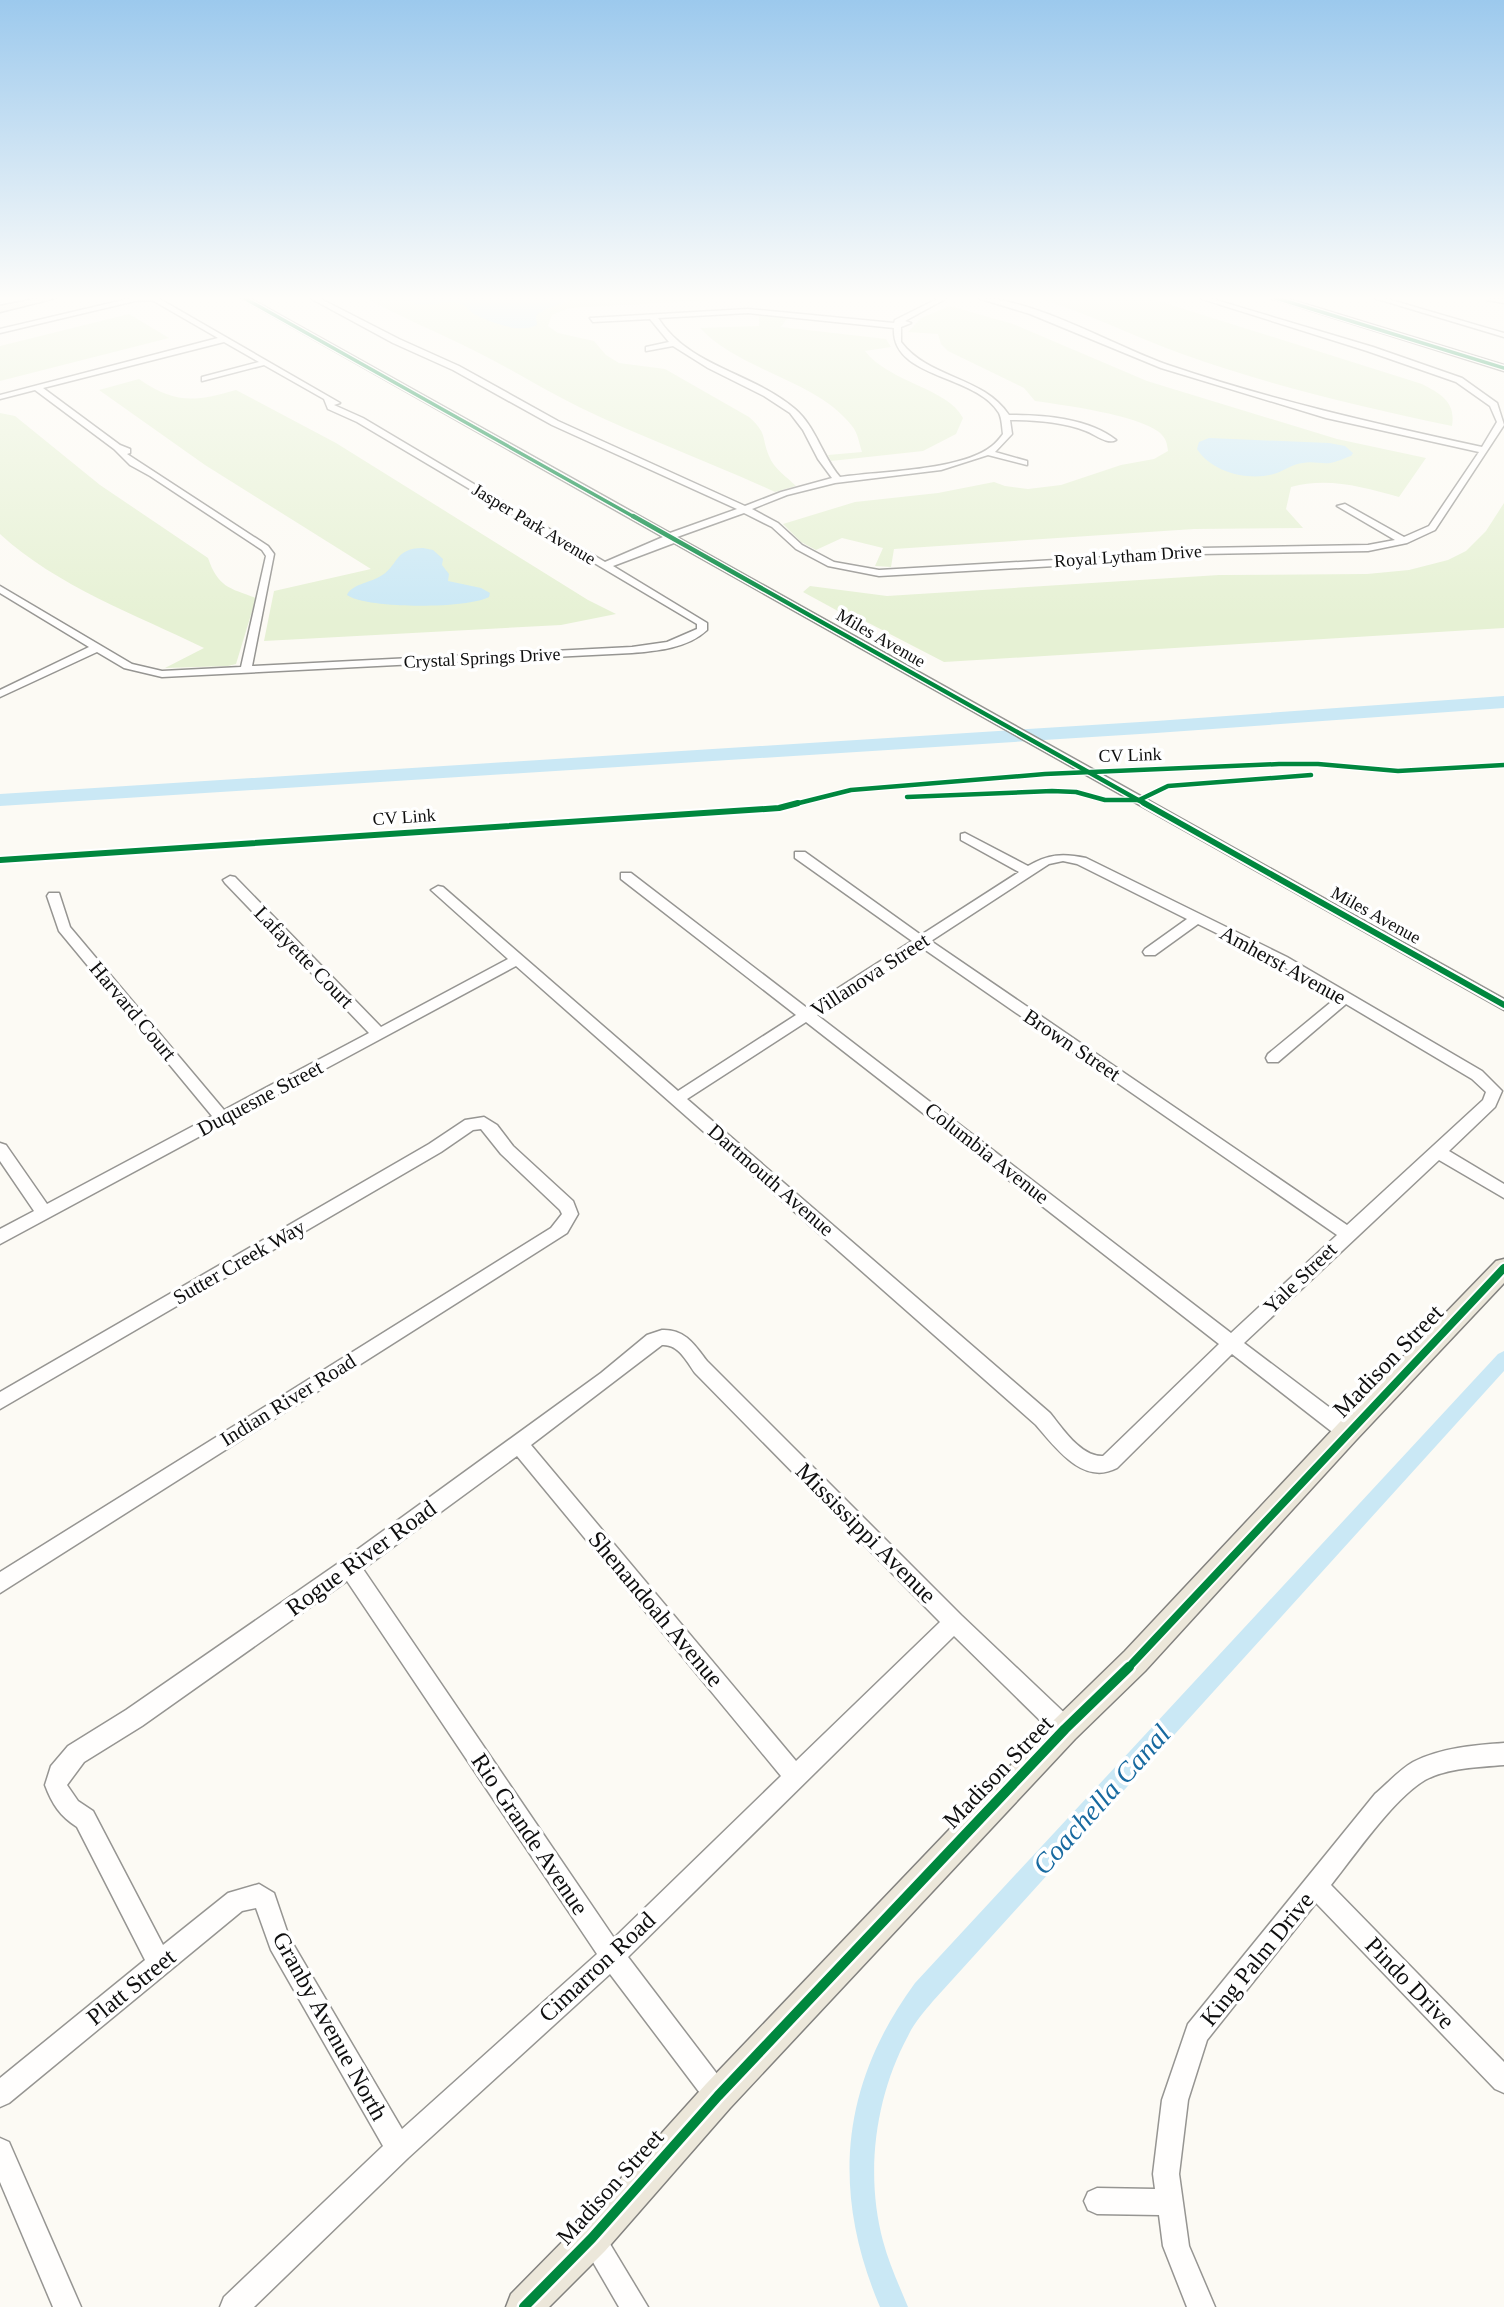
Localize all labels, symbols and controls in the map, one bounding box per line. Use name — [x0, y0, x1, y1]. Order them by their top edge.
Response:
street label: Jasper Park Avenue — [469, 479, 599, 569]
street label: Royal Lytham Drive — [1053, 541, 1203, 571]
street label: Miles Avenue — [833, 605, 929, 671]
street label: Crystal Springs Drive — [403, 644, 561, 672]
street label: CV Link — [1098, 744, 1162, 766]
street label: CV Link — [372, 805, 436, 829]
street label: Miles Avenue — [1328, 882, 1424, 948]
street label: Lafayette Court — [249, 901, 359, 1013]
street label: Amherst Avenue — [1216, 921, 1350, 1009]
street label: Villanova Street — [807, 928, 934, 1022]
street label: Harvard Court — [85, 957, 181, 1066]
street label: Brown Street — [1019, 1004, 1125, 1086]
street label: Duquesne Street — [193, 1055, 327, 1141]
street label: Columbia Avenue — [920, 1097, 1054, 1209]
street label: Dartmouth Avenue — [703, 1119, 839, 1241]
street label: Sutter Creek Way — [169, 1214, 310, 1309]
street label: Yale Street — [1259, 1237, 1341, 1319]
street label: Madison Street — [1328, 1299, 1448, 1423]
street label: Indian River Road — [216, 1348, 361, 1451]
street label: Mississippi Avenue — [791, 1458, 941, 1608]
street label: Rogue River Road — [281, 1495, 441, 1621]
street label: Shenandoah Avenue — [583, 1526, 729, 1692]
street label: Madison Street — [938, 1710, 1058, 1834]
water label: Coachella Canal — [1026, 1718, 1177, 1881]
street label: Rio Grande Avenue — [466, 1748, 594, 1920]
street label: King Palm Drive — [1195, 1887, 1319, 2031]
street label: Cimarron Road — [534, 1907, 660, 2027]
street label: Granby Avenue North — [267, 1927, 393, 2125]
street label: Pindo Drive — [1360, 1932, 1460, 2034]
street label: Platt Street — [82, 1943, 181, 2030]
street label: Madison Street — [551, 2124, 669, 2250]

